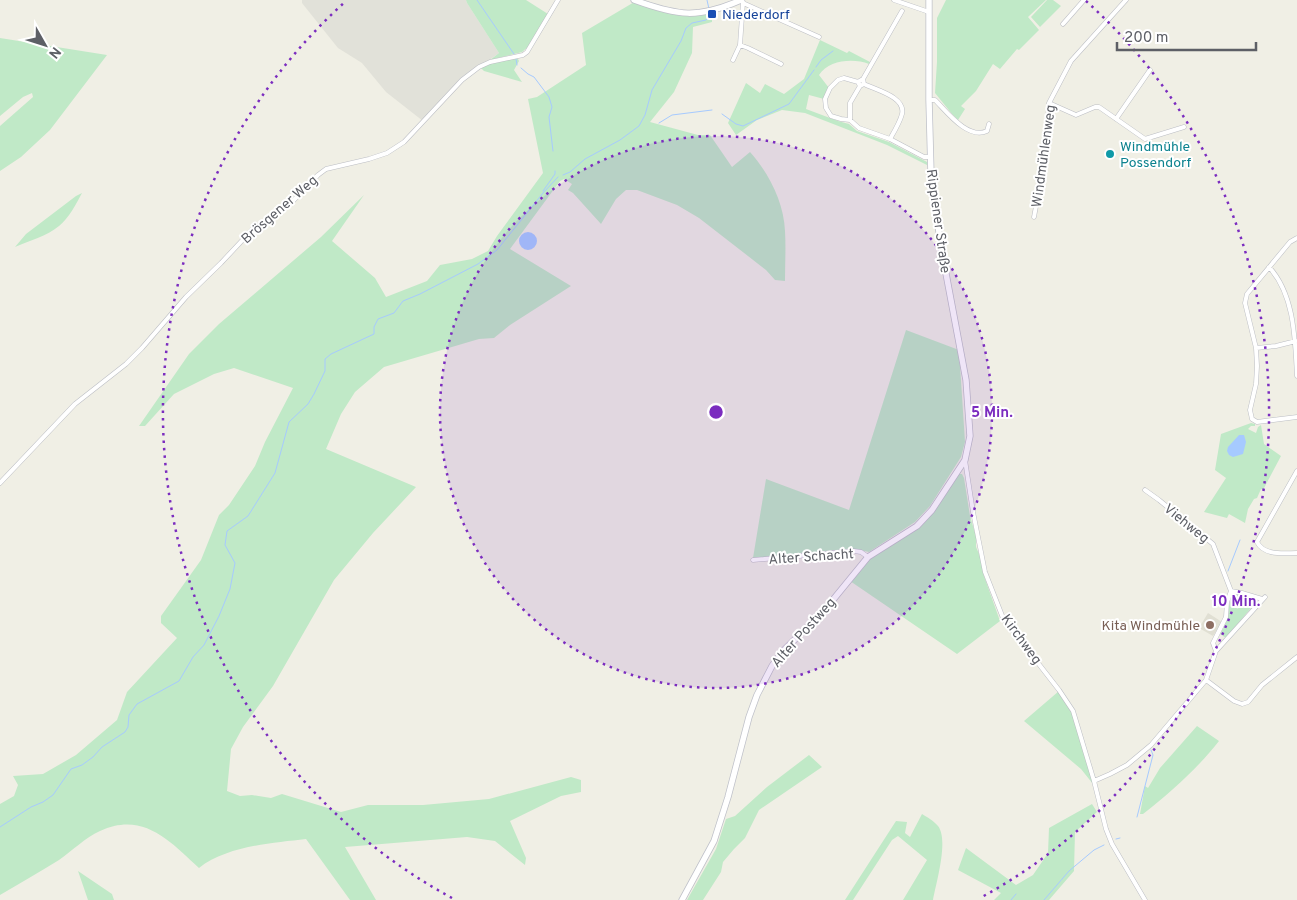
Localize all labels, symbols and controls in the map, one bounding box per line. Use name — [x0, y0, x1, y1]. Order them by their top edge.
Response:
place label: Niederdorf — [722, 7, 790, 24]
marker: Niederdorf — [706, 8, 718, 20]
north arrow — [20, 20, 70, 70]
scale bar — [1117, 20, 1256, 52]
text: 200 m — [1124, 29, 1169, 48]
text: N — [44, 43, 64, 61]
street label: Windmühlenweg — [1029, 104, 1060, 209]
place label: Windmühle Possendorf — [1120, 139, 1191, 172]
marker: Windmühle Possendorf — [1104, 148, 1116, 160]
street label: Rippiener Straße — [922, 168, 953, 274]
street label: Brösgener Weg — [238, 172, 322, 248]
centre of rings — [707, 403, 725, 421]
text: 5 Min. — [971, 404, 1013, 423]
street label: Viehweg — [1160, 501, 1212, 548]
street label: Alter Schacht — [768, 546, 854, 569]
text: 10 Min. — [1212, 593, 1261, 612]
street label: Alter Postweg — [768, 595, 840, 671]
street label: Kirchweg — [997, 611, 1045, 668]
place label: Kita Windmühle — [1102, 618, 1200, 635]
marker: Kita Windmühle — [1204, 619, 1216, 631]

